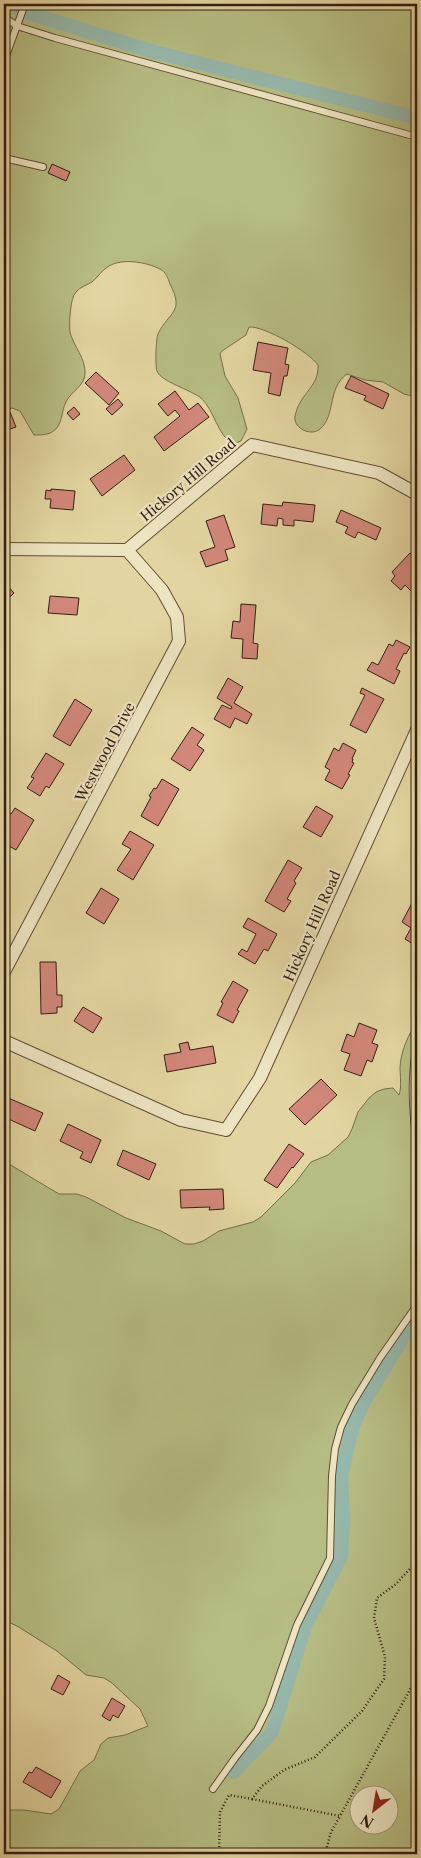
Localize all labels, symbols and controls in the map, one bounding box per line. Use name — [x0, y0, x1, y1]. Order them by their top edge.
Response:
street label: Hickory Hill Road — [136, 434, 240, 525]
street label: Westwood Drive — [71, 699, 139, 806]
street label: Hickory Hill Road — [279, 867, 345, 984]
north arrow — [348, 1786, 398, 1836]
text: N — [357, 1810, 377, 1832]

